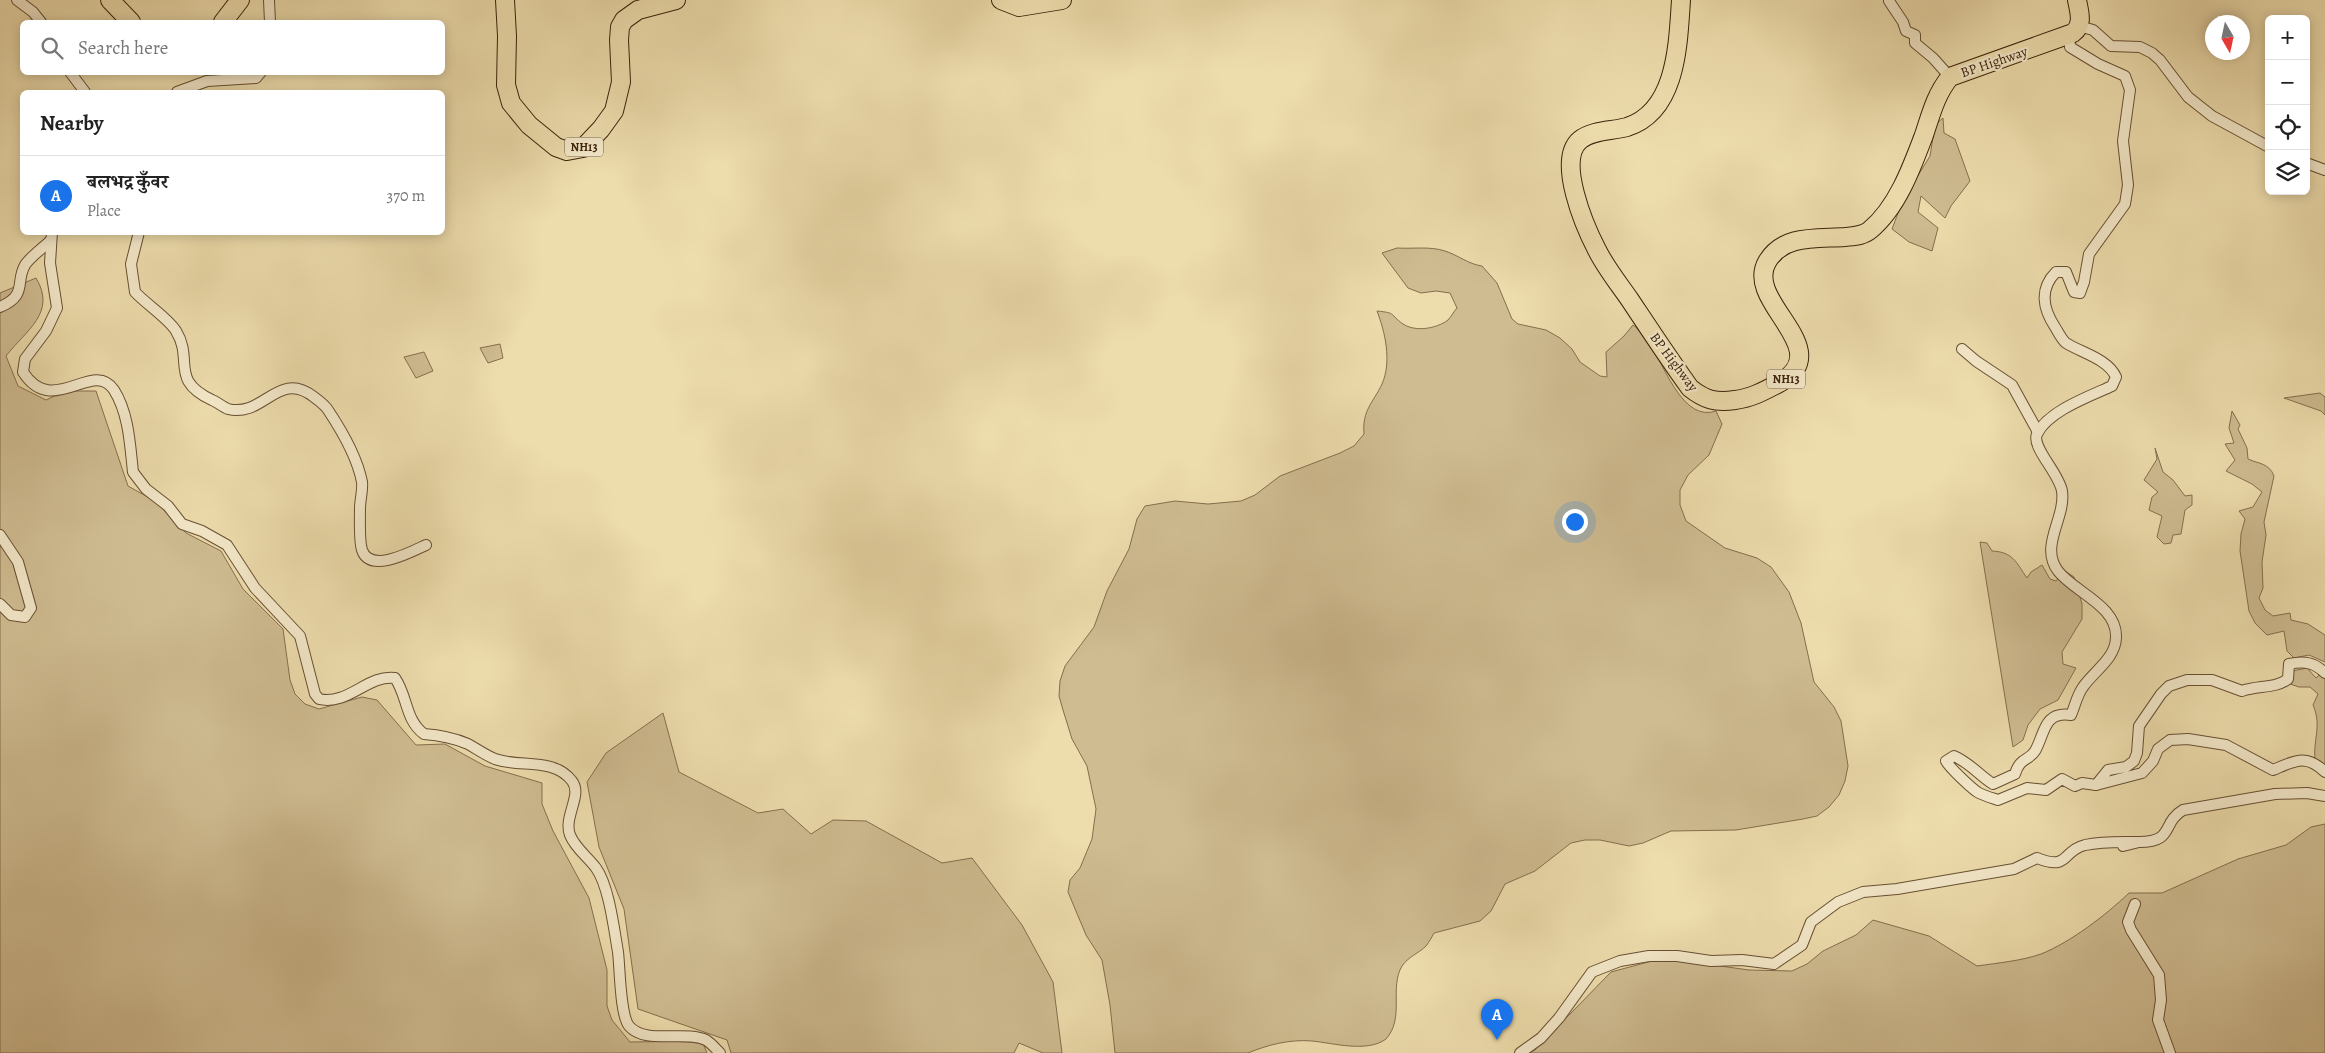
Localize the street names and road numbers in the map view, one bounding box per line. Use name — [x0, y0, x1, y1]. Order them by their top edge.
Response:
street label: BP Highway — [1958, 41, 2031, 82]
road number: NH13 — [565, 138, 603, 156]
street label: BP Highway — [1645, 328, 1703, 396]
road number: NH13 — [1767, 369, 1805, 388]

